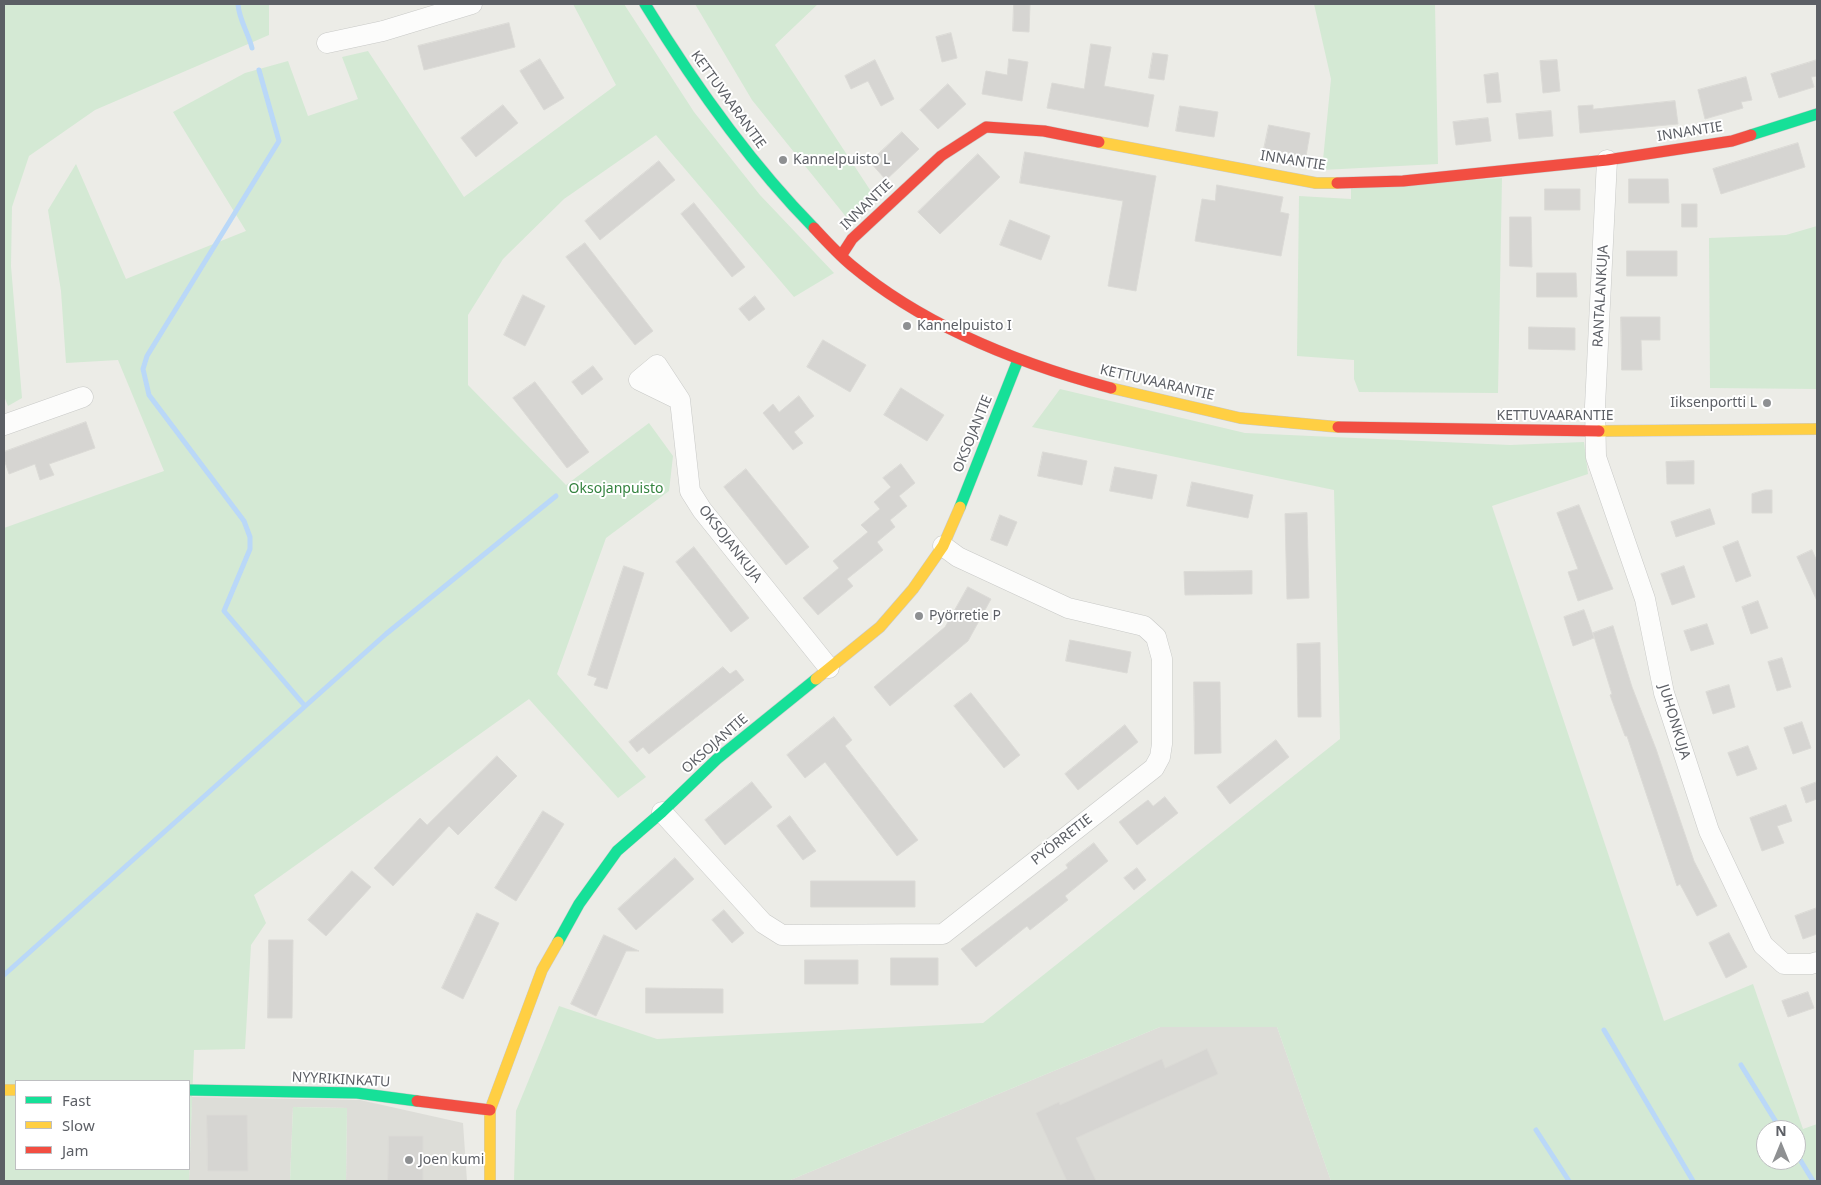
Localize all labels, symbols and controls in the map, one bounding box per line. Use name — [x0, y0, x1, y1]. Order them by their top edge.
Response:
street label: KETTUVAARANTIE — [687, 48, 769, 152]
street label: INNANTIE — [1656, 119, 1724, 145]
street label: INNANTIE — [1259, 148, 1327, 174]
place label: Kannelpuisto L — [793, 152, 890, 168]
marker: Kannelpuisto L — [777, 154, 789, 166]
street label: INNANTIE — [837, 176, 897, 234]
street label: RANTALANKUJA — [1590, 244, 1612, 348]
place label: Kannelpuisto I — [917, 318, 1012, 334]
marker: Kannelpuisto I — [901, 320, 913, 332]
street label: KETTUVAARANTIE — [1098, 362, 1216, 404]
street label: OKSOJANTIE — [950, 393, 996, 475]
place label: Iiksenportti L — [1670, 395, 1757, 411]
marker: Iiksenportti L — [1761, 397, 1773, 409]
street label: KETTUVAARANTIE — [1497, 408, 1613, 424]
park label: Oksojanpuisto — [569, 481, 663, 497]
street label: OKSOJANKUJA — [695, 502, 765, 586]
place label: Pyörretie P — [929, 608, 1001, 624]
marker: Pyörretie P — [913, 610, 925, 622]
street label: JUHONKUJA — [1655, 682, 1693, 762]
street label: OKSOJANTIE — [679, 711, 751, 777]
street label: PYÖRRETIE — [1028, 811, 1096, 869]
street label: NYYRIKINKATU — [291, 1069, 391, 1091]
legend — [15, 1080, 190, 1170]
text: Fast — [62, 1090, 91, 1110]
text: Slow — [62, 1115, 95, 1135]
north arrow — [1756, 1120, 1806, 1170]
text: N — [1775, 1121, 1787, 1140]
text: Jam — [62, 1140, 89, 1160]
place label: Joen kumi — [419, 1152, 484, 1168]
marker: Joen kumi — [403, 1154, 415, 1166]

